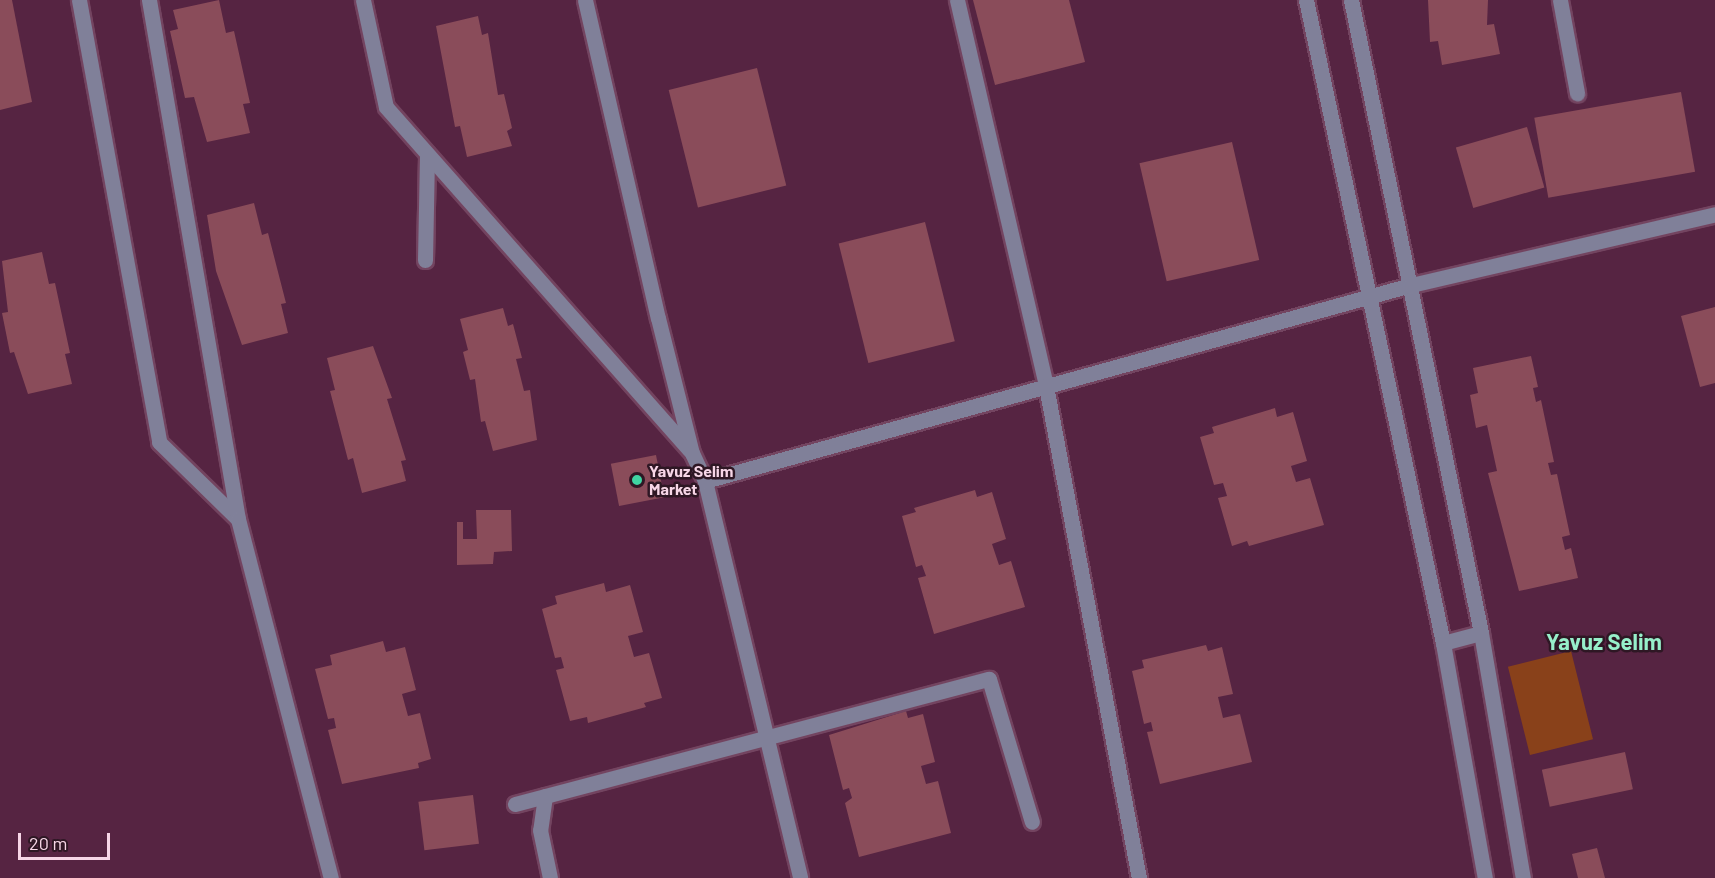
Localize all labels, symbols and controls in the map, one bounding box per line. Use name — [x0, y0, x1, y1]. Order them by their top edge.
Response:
place label: Yavuz Selim Market — [649, 461, 733, 499]
marker: Yavuz Selim Market — [630, 473, 644, 487]
district label: Yavuz Selim — [1546, 629, 1662, 655]
scale bar — [21, 821, 112, 859]
text: 20 m — [29, 832, 67, 854]

